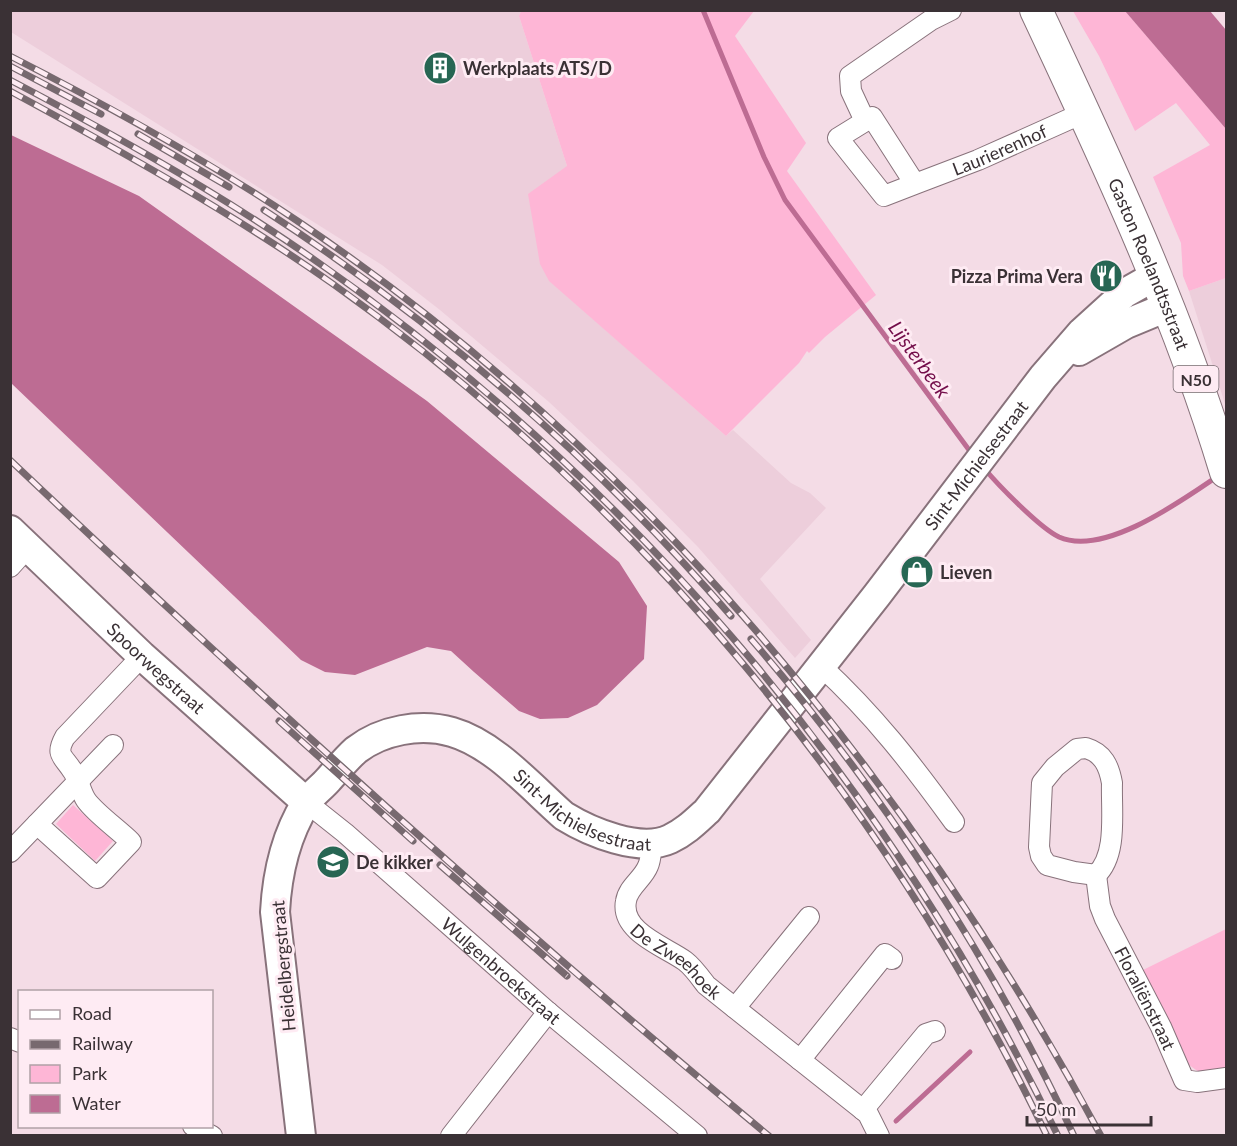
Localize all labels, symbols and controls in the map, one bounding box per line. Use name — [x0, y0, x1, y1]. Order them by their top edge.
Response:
building icon: Werkplaats ATS/D — [422, 50, 458, 86]
place label: Werkplaats ATS/D — [463, 57, 612, 79]
street label: Laurierenhof — [949, 119, 1051, 180]
street label: Gaston Roelandtsstraat — [1104, 174, 1195, 353]
restaurant icon: Pizza Prima Vera — [1088, 258, 1124, 294]
place label: Pizza Prima Vera — [951, 265, 1083, 287]
water label: Lijsterbeek — [884, 316, 956, 402]
road number: N50 — [1174, 366, 1218, 392]
street label: Sint-Michielsestraat — [920, 395, 1033, 534]
shop icon: Lieven — [899, 554, 935, 590]
place label: Lieven — [940, 561, 992, 583]
street label: Spoorwegstraat — [103, 618, 210, 718]
street label: Sint-Michielsestraat — [509, 764, 652, 855]
school or university icon: De kikker — [315, 844, 351, 880]
place label: De kikker — [356, 851, 433, 873]
street label: Heidelbergstraat — [266, 899, 300, 1032]
street label: Wulgenbroekstraat — [437, 912, 566, 1029]
street label: De Zweehoek — [626, 919, 726, 1004]
street label: Floraliënstraat — [1110, 943, 1181, 1054]
legend — [18, 990, 213, 1128]
text: Road — [72, 1002, 112, 1024]
text: Railway — [72, 1032, 133, 1054]
text: Park — [72, 1062, 108, 1084]
scale bar — [1027, 1089, 1152, 1127]
text: Water — [72, 1092, 121, 1114]
text: 50 m — [1036, 1098, 1076, 1120]

